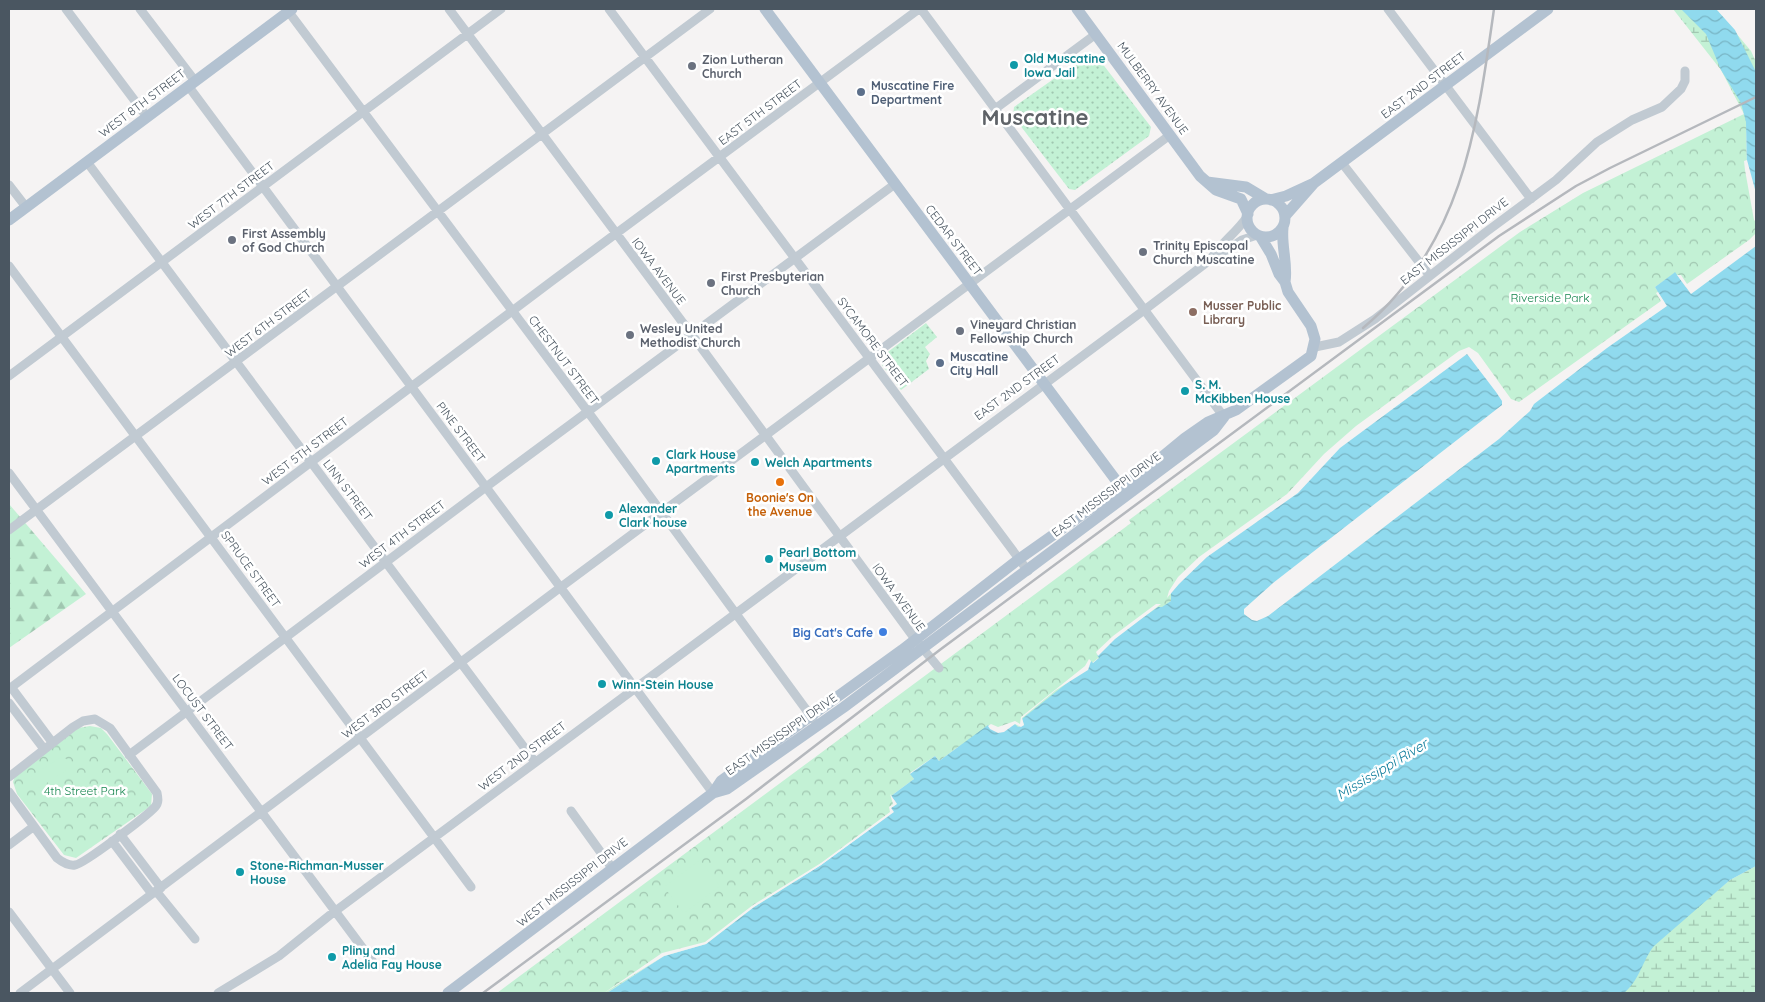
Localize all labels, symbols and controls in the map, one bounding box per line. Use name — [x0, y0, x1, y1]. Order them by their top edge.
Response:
street label: MULBERRY AVENUE — [1114, 39, 1192, 137]
street label: EAST 2ND STREET — [1378, 48, 1468, 122]
place label: Old Muscatine Iowa Jail — [1024, 51, 1106, 80]
place label: Zion Lutheran Church — [702, 52, 783, 81]
marker: Old Muscatine Iowa Jail — [1008, 59, 1020, 71]
marker: Zion Lutheran Church — [686, 60, 698, 72]
street label: WEST 8TH STREET — [96, 66, 188, 140]
street label: EAST 5TH STREET — [715, 76, 805, 148]
place label: Muscatine Fire Department — [871, 78, 954, 107]
marker: Muscatine Fire Department — [855, 86, 867, 98]
district label: Muscatine — [981, 103, 1089, 131]
street label: WEST 7TH STREET — [185, 158, 277, 232]
street label: EAST MISSISSIPPI DRIVE — [1397, 194, 1511, 288]
street label: CEDAR STREET — [922, 201, 986, 279]
place label: First Assembly of God Church — [242, 226, 326, 255]
marker: First Assembly of God Church — [226, 234, 238, 246]
street label: IOWA AVENUE — [629, 235, 689, 308]
place label: Trinity Episcopal Church Muscatine — [1153, 238, 1255, 267]
marker: Trinity Episcopal Church Muscatine — [1137, 246, 1149, 258]
place label: First Presbyterian Church — [721, 269, 824, 298]
marker: First Presbyterian Church — [705, 277, 717, 289]
street label: WEST 6TH STREET — [222, 286, 314, 360]
park label: Riverside Park — [1510, 290, 1590, 305]
street label: SYCAMORE STREET — [834, 294, 912, 390]
place label: Musser Public Library — [1203, 298, 1281, 327]
marker: Musser Public Library — [1187, 306, 1199, 318]
street label: CHESTNUT STREET — [526, 312, 602, 408]
place label: Vineyard Christian Fellowship Church — [970, 317, 1076, 346]
place label: Wesley United Methodist Church — [640, 321, 741, 350]
marker: Vineyard Christian Fellowship Church — [954, 325, 966, 337]
marker: Wesley United Methodist Church — [624, 329, 636, 341]
place label: Muscatine City Hall — [950, 349, 1008, 378]
street label: EAST 2ND STREET — [971, 351, 1063, 423]
marker: Muscatine City Hall — [934, 357, 946, 369]
place label: S. M. McKibben House — [1195, 377, 1290, 406]
marker: S. M. McKibben House — [1179, 385, 1191, 397]
street label: PINE STREET — [433, 399, 489, 465]
street label: WEST 5TH STREET — [259, 414, 351, 488]
place label: Clark House Apartments — [666, 447, 736, 476]
street label: EAST MISSISSIPPI DRIVE — [1048, 448, 1164, 540]
marker: Clark House Apartments — [650, 455, 662, 467]
place label: Welch Apartments — [765, 455, 872, 470]
street label: LINN STREET — [320, 456, 376, 524]
marker: Welch Apartments — [749, 456, 761, 468]
marker: Boonie's On the Avenue — [774, 476, 786, 488]
place label: Boonie's On the Avenue — [746, 490, 814, 519]
street label: WEST 4TH STREET — [356, 497, 448, 571]
place label: Alexander Clark house — [619, 501, 687, 530]
marker: Alexander Clark house — [603, 509, 615, 521]
street label: SPRUCE STREET — [218, 528, 284, 610]
place label: Pearl Bottom Museum — [779, 545, 856, 574]
marker: Pearl Bottom Museum — [763, 553, 775, 565]
street label: IOWA AVENUE — [869, 560, 929, 634]
place label: Big Cat's Cafe — [793, 625, 873, 640]
marker: Big Cat's Cafe — [877, 626, 889, 638]
street label: WEST 3RD STREET — [339, 666, 431, 742]
street label: LOCUST STREET — [169, 671, 237, 753]
place label: Winn-Stein House — [612, 677, 714, 692]
marker: Winn-Stein House — [596, 678, 608, 690]
street label: EAST MISSISSIPPI DRIVE — [722, 690, 840, 778]
street label: WEST 2ND STREET — [475, 718, 569, 794]
water label: Mississippi River — [1333, 734, 1432, 803]
park label: 4th Street Park — [44, 783, 126, 798]
street label: WEST MISSISSIPPI DRIVE — [514, 834, 631, 930]
place label: Stone-Richman-Musser House — [250, 858, 384, 887]
marker: Stone-Richman-Musser House — [234, 866, 246, 878]
place label: Pliny and Adelia Fay House — [342, 943, 442, 972]
marker: Pliny and Adelia Fay House — [326, 951, 338, 963]

